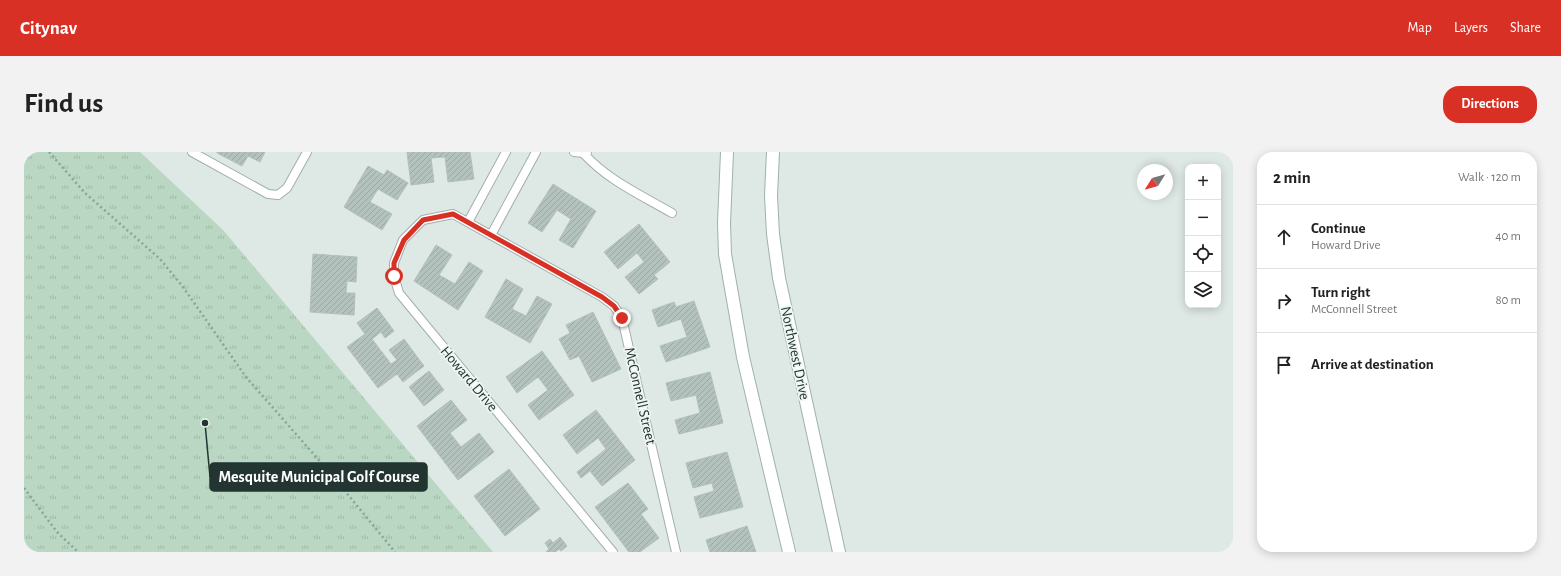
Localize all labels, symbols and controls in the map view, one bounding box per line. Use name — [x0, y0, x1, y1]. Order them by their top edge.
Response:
text: Citynav — [20, 19, 77, 38]
text: Map — [1407, 21, 1432, 35]
text: Layers — [1454, 21, 1488, 35]
text: Share — [1510, 21, 1541, 35]
button: Directions — [1443, 86, 1537, 123]
text: Find us — [24, 90, 103, 118]
north arrow — [1137, 164, 1173, 200]
map controls — [1185, 164, 1221, 308]
button: + — [1185, 164, 1221, 200]
text: 2 min — [1273, 169, 1311, 186]
text: Walk · 120 m — [1458, 171, 1521, 184]
button: − — [1185, 200, 1221, 236]
text: Continue — [1311, 221, 1366, 236]
icon: ahead — [1273, 226, 1295, 248]
text: 40 m — [1495, 230, 1521, 243]
button: locate — [1185, 236, 1221, 272]
text: Howard Drive — [1311, 239, 1380, 252]
route start — [385, 267, 403, 285]
button: layers — [1185, 272, 1221, 308]
text: Turn right — [1311, 285, 1370, 300]
icon: right — [1273, 290, 1295, 312]
text: 80 m — [1495, 294, 1521, 307]
text: McConnell Street — [1311, 303, 1397, 316]
street label: Northwest Drive — [778, 305, 812, 401]
route end — [613, 309, 631, 327]
street label: Howard Drive — [438, 344, 501, 415]
street label: McConnell Street — [622, 346, 659, 446]
icon: arrive — [1273, 354, 1295, 376]
text: Arrive at destination — [1311, 357, 1434, 372]
callout: Mesquite Municipal Golf Course — [210, 463, 427, 491]
text: Mesquite Municipal Golf Course — [218, 469, 420, 485]

